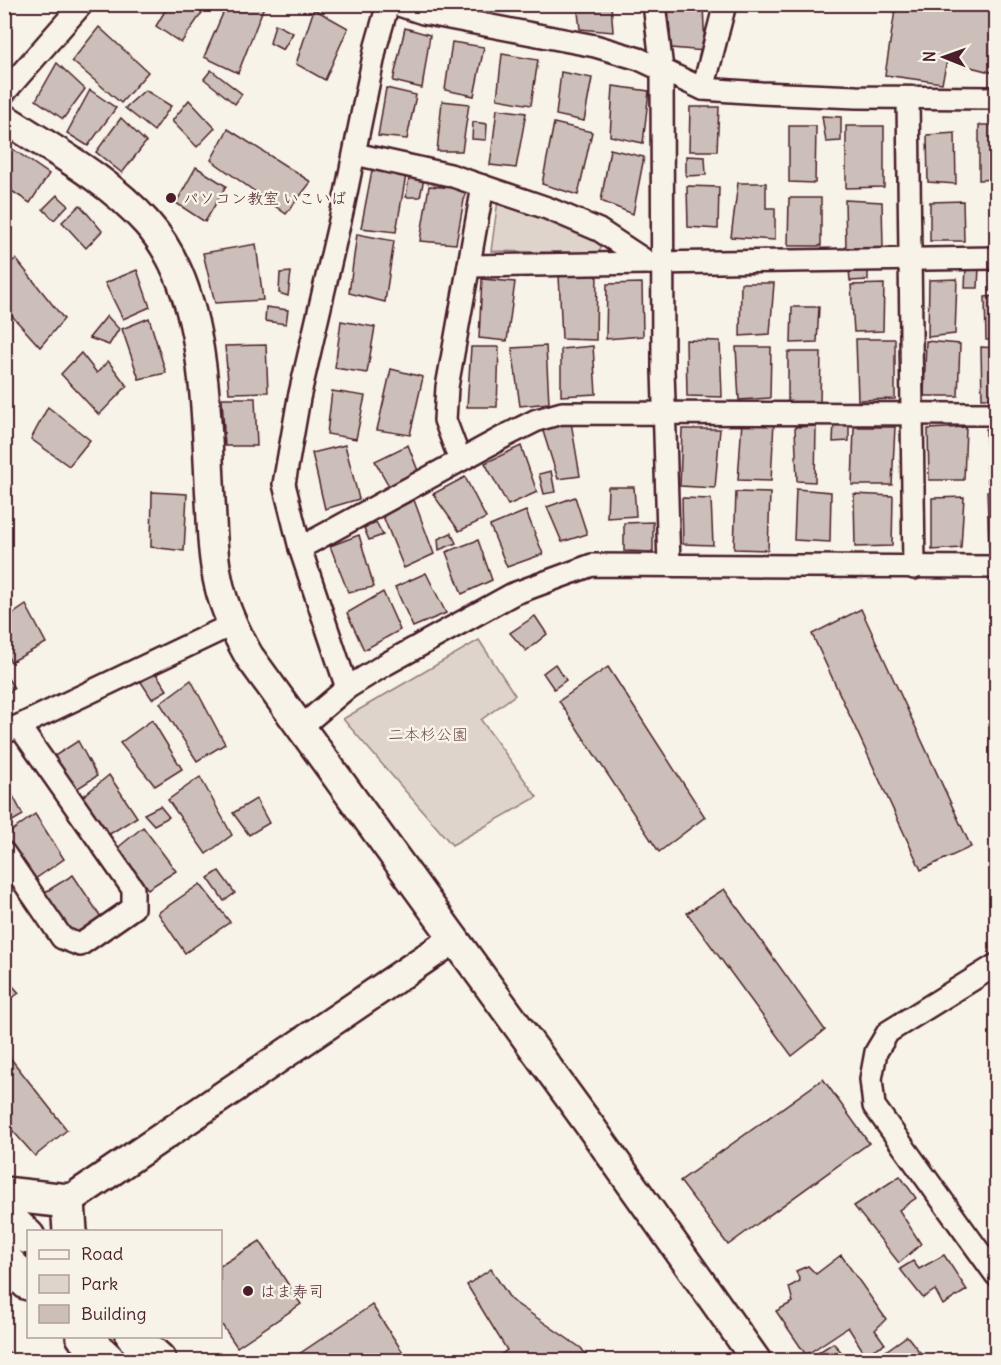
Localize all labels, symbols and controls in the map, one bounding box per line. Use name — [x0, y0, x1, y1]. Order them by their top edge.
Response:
north arrow — [914, 27, 974, 87]
text: N — [919, 51, 939, 62]
place label: パソコン教室 いこいば — [183, 188, 347, 208]
marker: パソコン教室 いこいば — [164, 191, 178, 205]
park label: 二本杉公園 — [388, 724, 468, 744]
legend — [27, 1230, 222, 1338]
text: Road — [81, 1242, 124, 1265]
text: Park — [81, 1272, 118, 1295]
place label: はま寿司 — [260, 1281, 324, 1301]
marker: はま寿司 — [241, 1284, 255, 1298]
text: Building — [81, 1302, 146, 1325]

